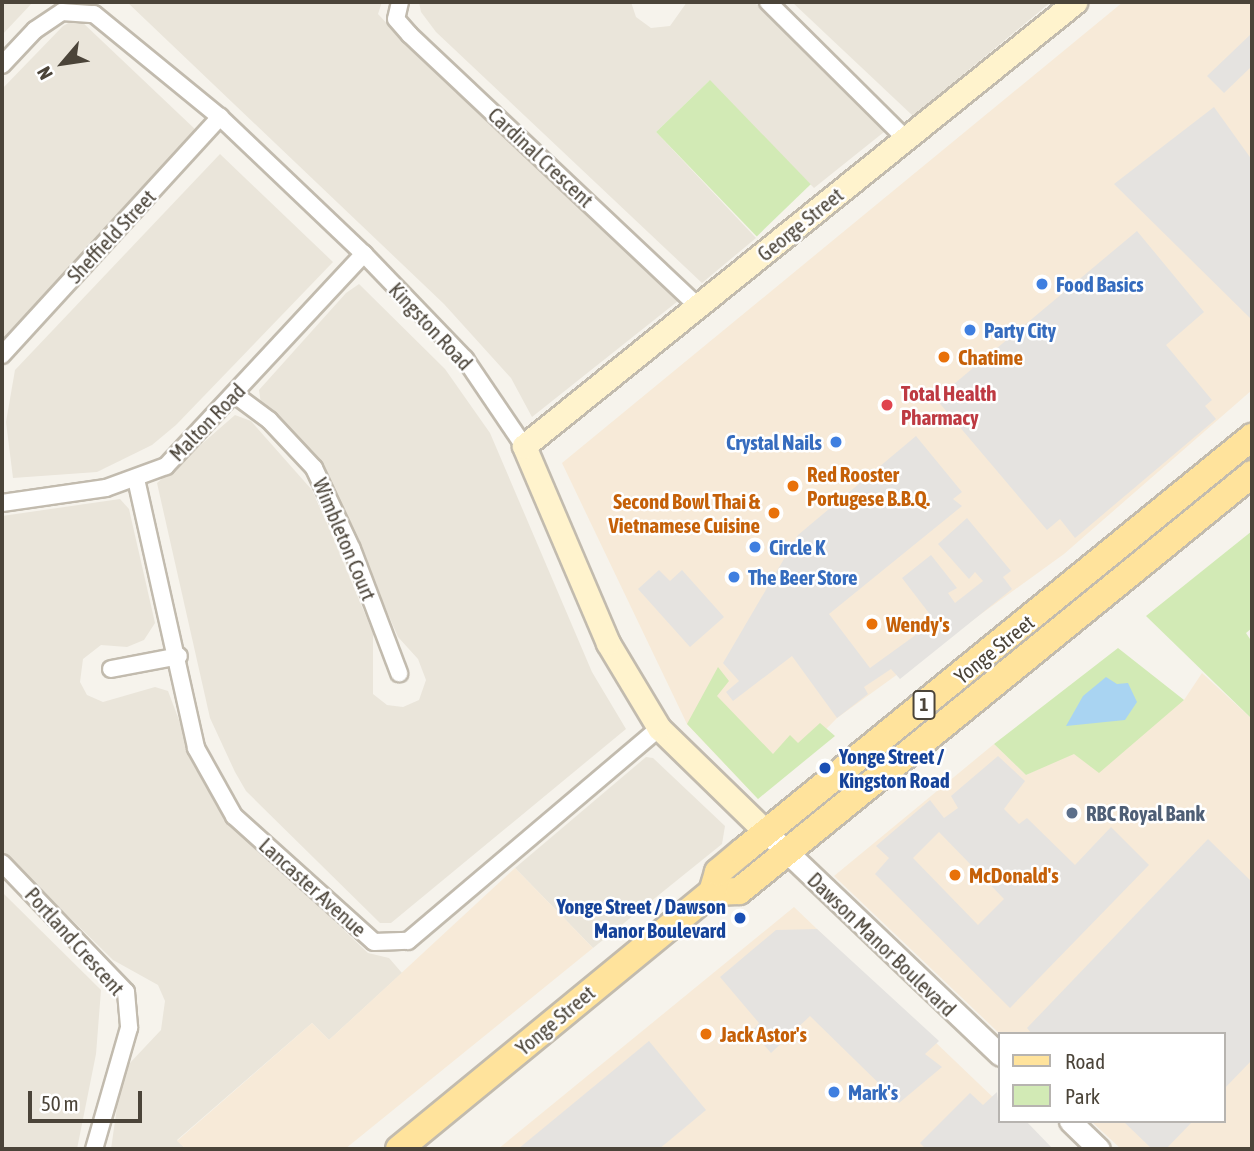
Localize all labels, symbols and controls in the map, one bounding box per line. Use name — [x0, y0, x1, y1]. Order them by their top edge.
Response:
north arrow — [28, 28, 98, 98]
text: N — [32, 63, 57, 83]
street label: Cardinal Crescent — [483, 102, 599, 212]
street label: George Street — [752, 182, 848, 266]
street label: Sheffield Street — [61, 184, 161, 288]
place label: Food Basics — [1056, 271, 1144, 297]
marker: Food Basics — [1034, 276, 1050, 292]
street label: Kingston Road — [384, 277, 478, 375]
place label: Party City — [984, 317, 1056, 343]
marker: Party City — [962, 322, 978, 338]
place label: Chatime — [958, 344, 1023, 370]
marker: Chatime — [936, 349, 952, 365]
street label: Malton Road — [164, 378, 250, 466]
place label: Total Health Pharmacy — [901, 380, 996, 430]
marker: Total Health Pharmacy — [879, 397, 895, 413]
place label: Crystal Nails — [726, 429, 822, 455]
marker: Crystal Nails — [828, 434, 844, 450]
place label: Red Rooster Portugese B.B.Q. — [807, 461, 930, 511]
street label: Wimbleton Court — [308, 474, 382, 604]
marker: Red Rooster Portugese B.B.Q. — [785, 478, 801, 494]
place label: Second Bowl Thai & Vietnamese Cuisine — [608, 488, 760, 538]
marker: Second Bowl Thai & Vietnamese Cuisine — [766, 505, 782, 521]
place label: Circle K — [769, 534, 825, 560]
marker: Circle K — [747, 539, 763, 555]
place label: The Beer Store — [748, 564, 858, 590]
marker: The Beer Store — [726, 569, 742, 585]
street label: Yonge Street — [949, 609, 1039, 689]
place label: Wendy's — [886, 611, 950, 637]
marker: Wendy's — [864, 616, 880, 632]
road number: 1 — [912, 690, 936, 720]
place label: Yonge Street / Kingston Road — [839, 743, 950, 793]
marker: Yonge Street / Kingston Road — [817, 760, 833, 776]
place label: RBC Royal Bank — [1086, 800, 1205, 826]
marker: RBC Royal Bank — [1064, 805, 1080, 821]
street label: Lancaster Avenue — [254, 832, 372, 942]
place label: McDonald's — [969, 862, 1059, 888]
street label: Dawson Manor Boulevard — [803, 867, 961, 1021]
marker: McDonald's — [947, 867, 963, 883]
street label: Portland Crescent — [20, 882, 130, 1000]
place label: Yonge Street / Dawson Manor Boulevard — [556, 893, 726, 943]
marker: Yonge Street / Dawson Manor Boulevard — [732, 910, 748, 926]
street label: Yonge Street — [510, 980, 600, 1060]
place label: Jack Astor's — [720, 1021, 807, 1047]
marker: Jack Astor's — [698, 1026, 714, 1042]
legend — [998, 1032, 1226, 1123]
text: Road — [1065, 1049, 1105, 1073]
scale bar — [32, 1078, 145, 1122]
place label: Mark's — [848, 1079, 898, 1105]
marker: Mark's — [826, 1084, 842, 1100]
text: Park — [1065, 1084, 1100, 1108]
text: 50 m — [41, 1091, 79, 1115]

